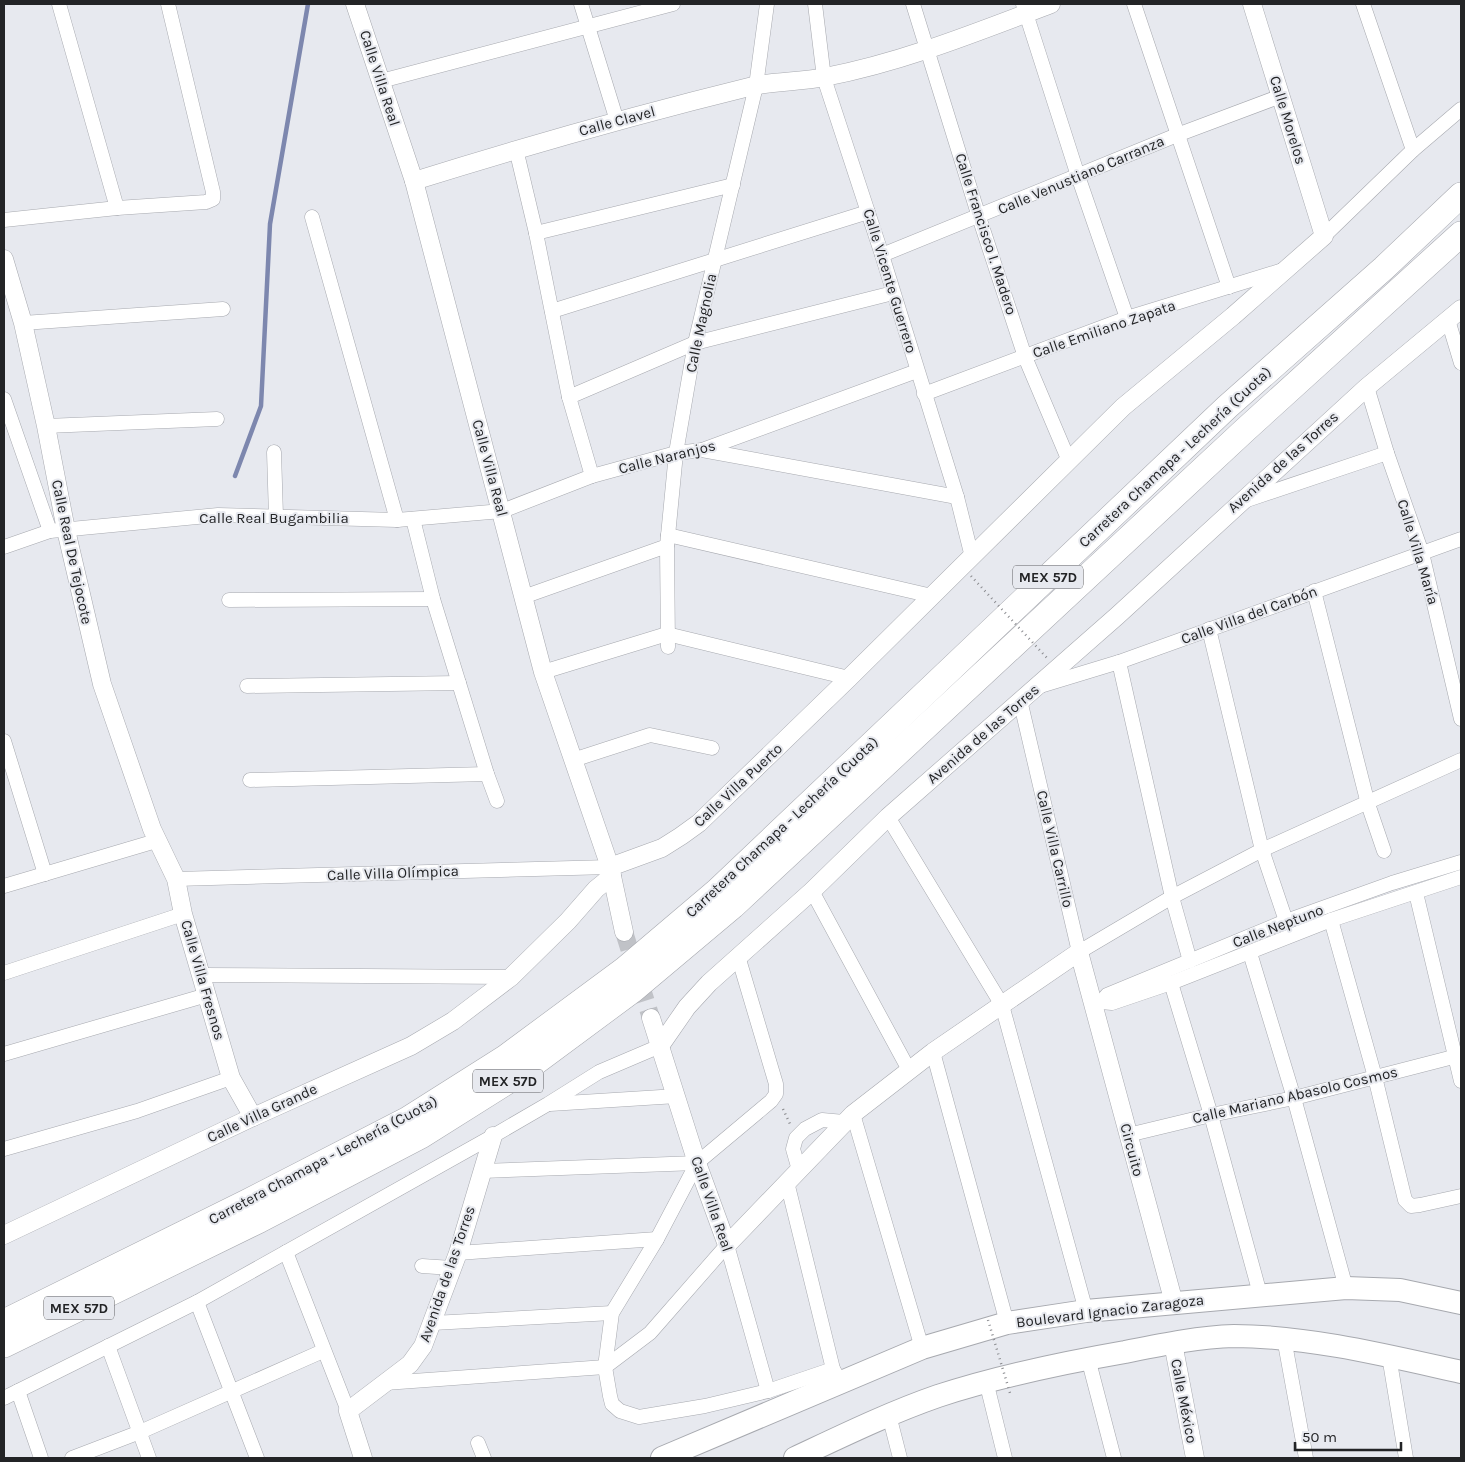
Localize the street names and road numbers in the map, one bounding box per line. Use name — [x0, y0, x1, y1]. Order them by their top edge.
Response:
street label: Calle Villa Real — [356, 28, 404, 128]
street label: Calle Morelos — [1266, 74, 1310, 166]
street label: Calle Clavel — [577, 102, 657, 140]
street label: Calle Venustiano Carranza — [995, 132, 1167, 218]
street label: Calle Francisco I. Madero — [951, 151, 1021, 317]
street label: Calle Vicente Guerrero — [859, 207, 921, 355]
street label: Calle Magnolia — [682, 272, 720, 374]
street label: Calle Emiliano Zapata — [1030, 296, 1178, 362]
street label: Carretera Chamapa - Lechería (Cuota) — [1075, 363, 1275, 551]
street label: Avenida de las Torres — [1224, 408, 1342, 516]
street label: Calle Villa Real — [468, 418, 512, 518]
street label: Calle Naranjos — [617, 436, 717, 478]
street label: Calle Real De Tejocote — [48, 478, 96, 626]
street label: Calle Villa María — [1393, 497, 1443, 607]
street label: Calle Real Bugambilia — [199, 509, 349, 527]
road number: MEX 57D — [1013, 566, 1083, 588]
street label: Calle Villa del Carbón — [1178, 582, 1320, 648]
street label: Avenida de las Torres — [923, 680, 1043, 788]
street label: Carretera Chamapa - Lechería (Cuota) — [682, 733, 882, 921]
street label: Calle Villa Puerto — [690, 739, 786, 831]
street label: Calle Villa Carrillo — [1033, 789, 1077, 909]
street label: Calle Villa Olímpica — [327, 862, 459, 884]
street label: Calle Neptuno — [1230, 900, 1326, 952]
street label: Calle Villa Fresnos — [177, 918, 229, 1042]
street label: Calle Mariano Abasolo Cosmos — [1191, 1063, 1399, 1127]
road number: MEX 57D — [473, 1070, 543, 1092]
street label: Calle Villa Grande — [204, 1080, 320, 1146]
street label: Carretera Chamapa - Lechería (Cuota) — [205, 1092, 441, 1228]
street label: Circuito — [1116, 1121, 1148, 1179]
street label: Calle Villa Real — [687, 1154, 737, 1254]
street label: Avenida de las Torres — [415, 1204, 479, 1344]
street label: Boulevard Ignacio Zaragoza — [1015, 1291, 1205, 1331]
road number: MEX 57D — [44, 1296, 114, 1320]
street label: Calle México — [1167, 1357, 1201, 1445]

